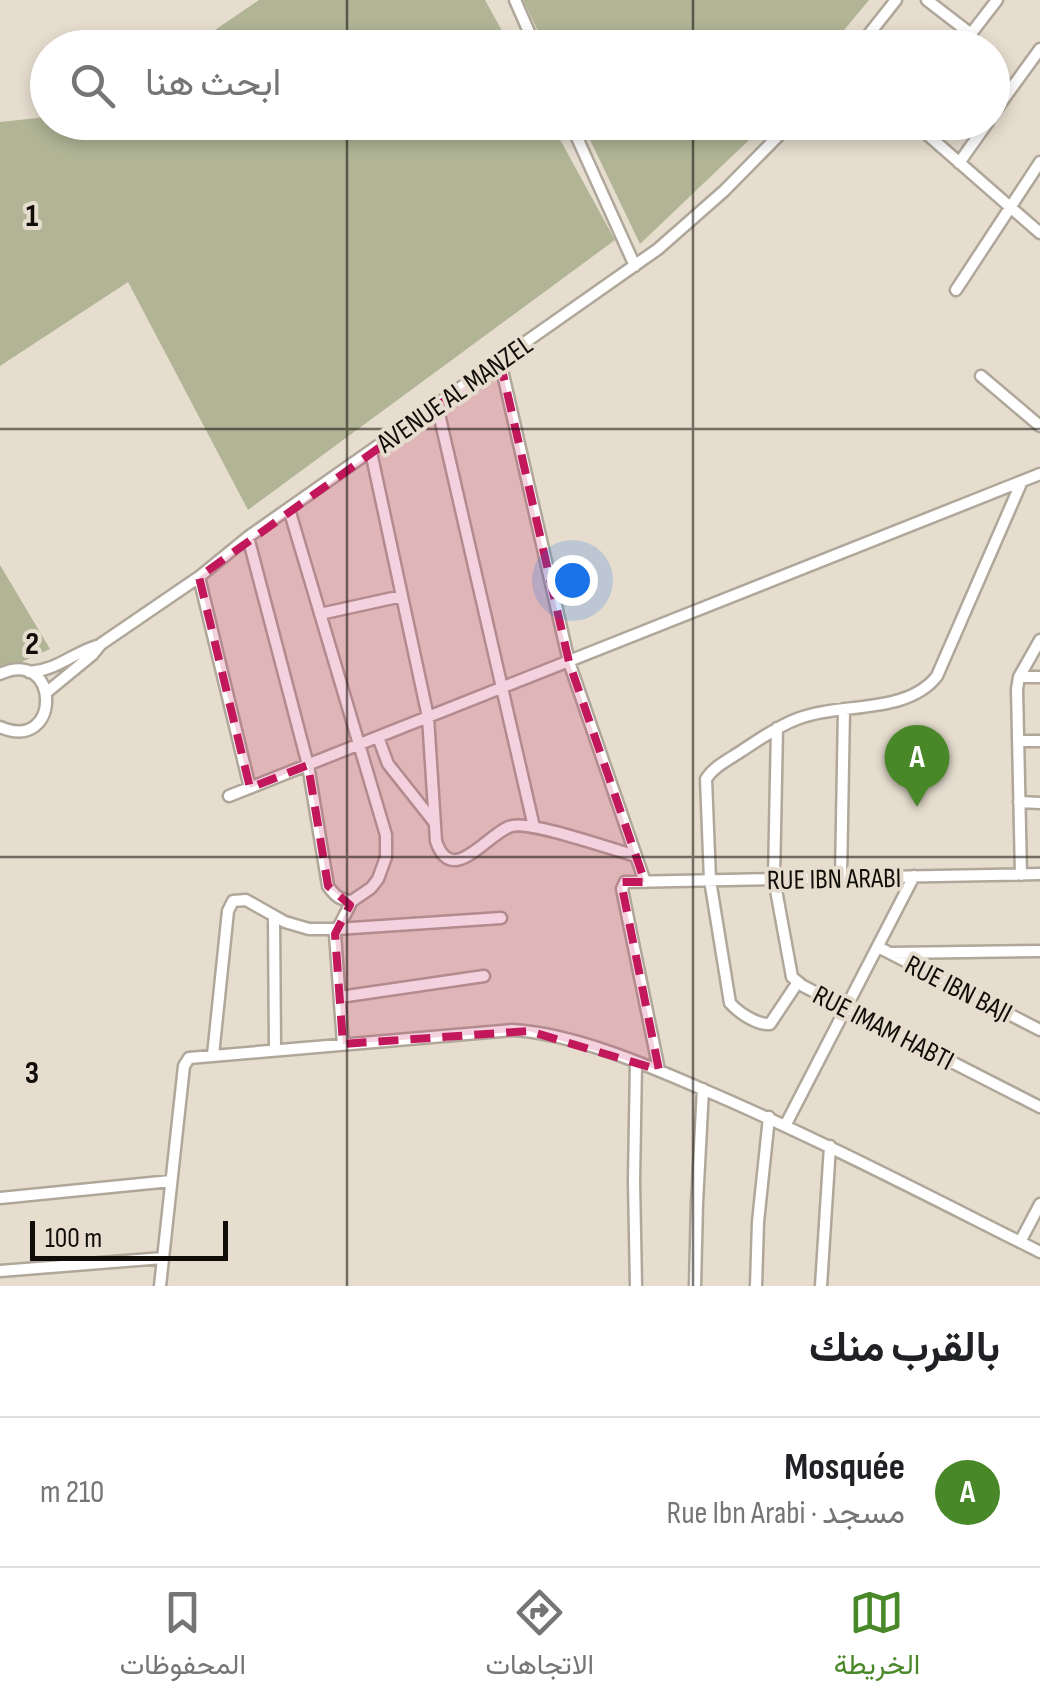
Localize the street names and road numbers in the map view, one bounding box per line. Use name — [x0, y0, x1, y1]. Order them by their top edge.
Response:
street label: AVENUE AL MANZEL — [370, 328, 539, 461]
street label: RUE IBN ARABI — [767, 862, 901, 897]
street label: RUE IBN BAJI — [899, 948, 1017, 1030]
street label: RUE IMAM HABTI — [807, 979, 959, 1078]

